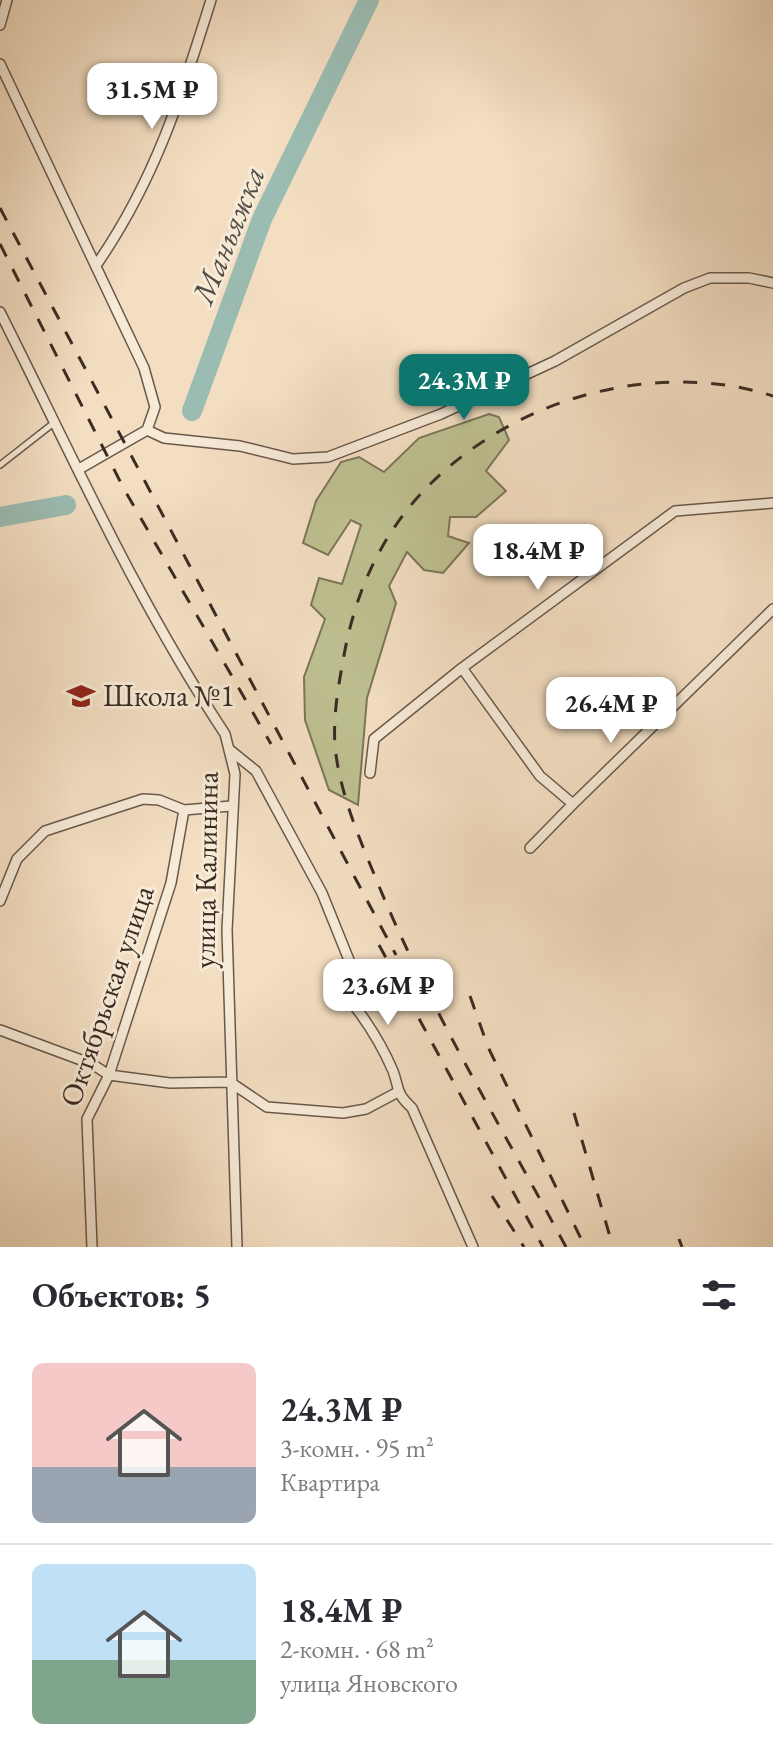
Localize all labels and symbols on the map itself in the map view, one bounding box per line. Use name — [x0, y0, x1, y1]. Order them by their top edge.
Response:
pin: 31.5M ₽ — [78, 63, 226, 131]
water label: Маньяжка — [181, 160, 275, 312]
pin: 24.3M ₽ — [390, 354, 538, 422]
pin: 18.4M ₽ — [464, 524, 612, 592]
place label: Школа №1 — [103, 676, 235, 715]
pin: 26.4M ₽ — [537, 677, 685, 745]
school or university icon: Школа №1 — [66, 681, 96, 711]
street label: улица Калинина — [184, 771, 227, 969]
street label: Октябрьская улица — [50, 880, 163, 1111]
pin: 23.6M ₽ — [314, 959, 462, 1027]

